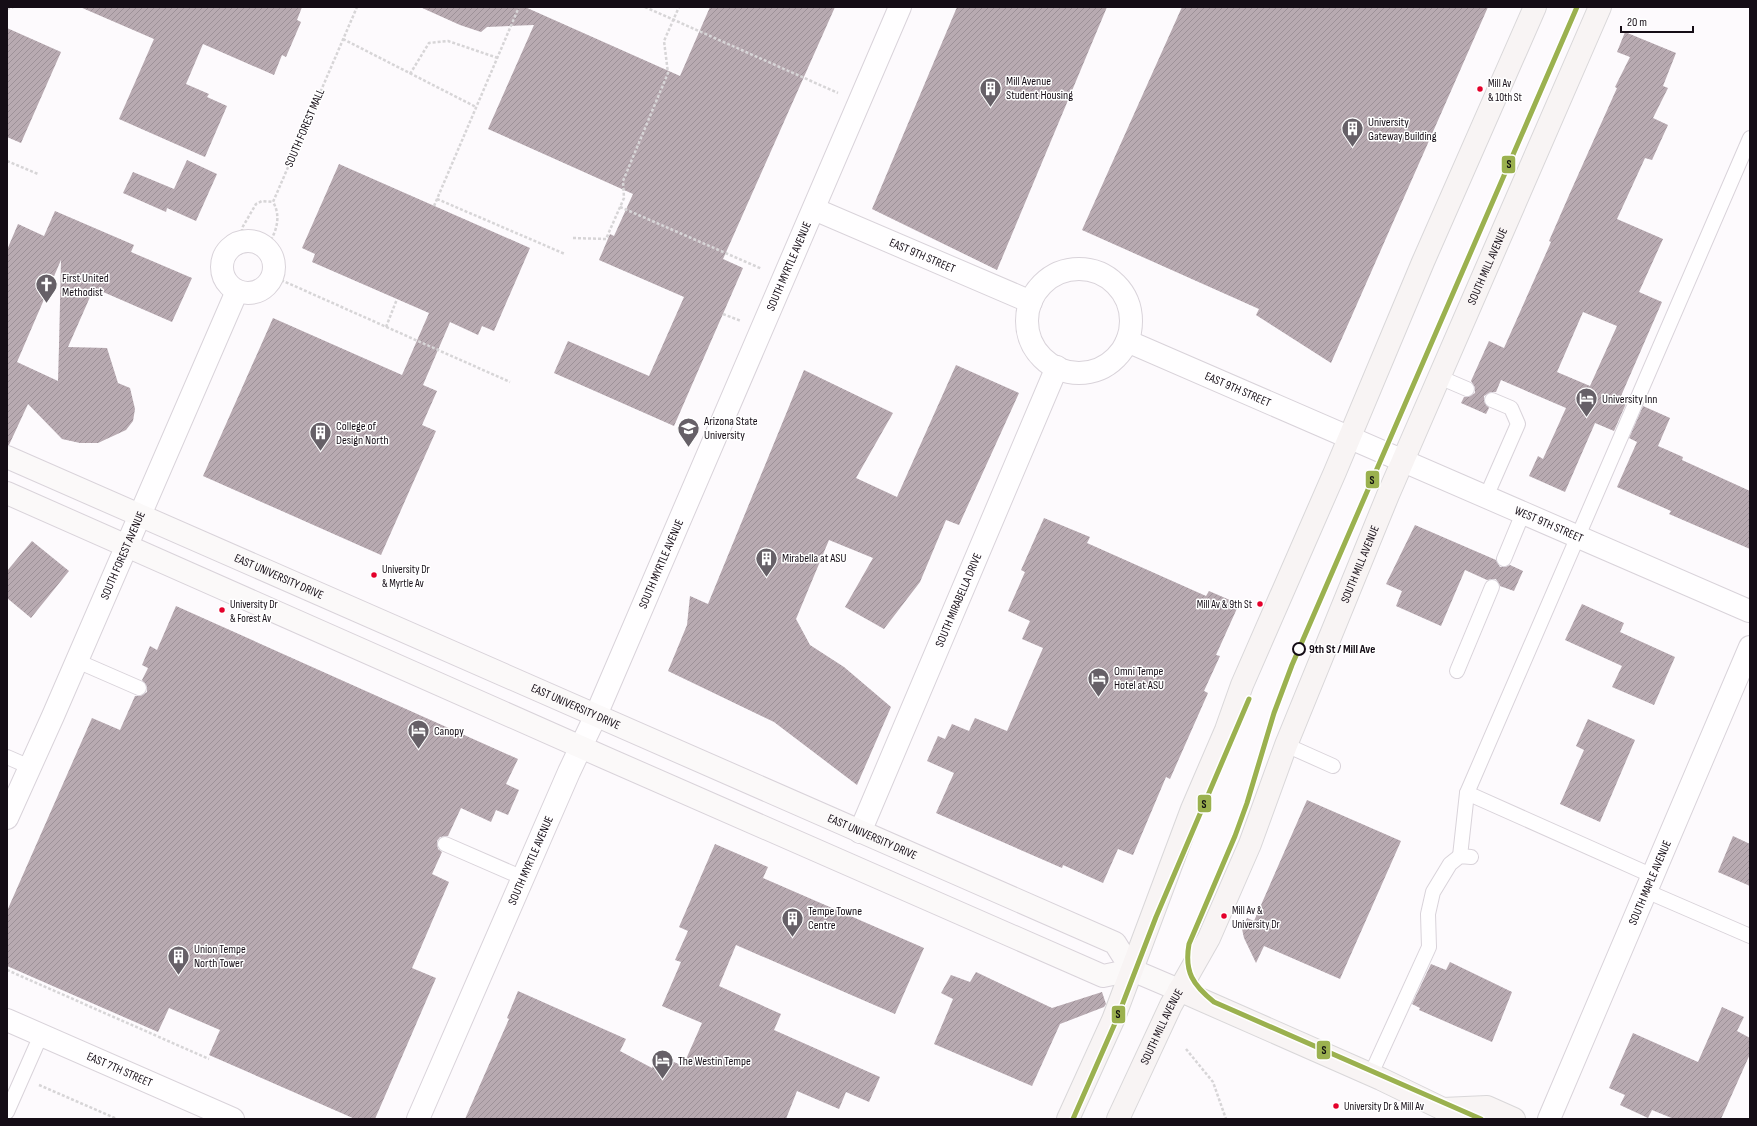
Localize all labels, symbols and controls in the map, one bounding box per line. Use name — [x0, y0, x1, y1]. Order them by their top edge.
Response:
scale bar — [1621, 8, 1693, 34]
text: 20 m — [1627, 15, 1647, 30]
place label: Mill Avenue Student Housing — [1006, 74, 1073, 103]
building icon: Mill Avenue Student Housing — [977, 75, 1003, 108]
place label: Mill Av & 10th St — [1488, 77, 1523, 104]
marker: Mill Av & 10th St — [1475, 84, 1485, 94]
street label: SOUTH FOREST MALL — [282, 86, 328, 169]
place label: University Gateway Building — [1368, 115, 1437, 144]
building icon: University Gateway Building — [1339, 116, 1365, 149]
line badge: S — [1501, 155, 1516, 174]
text: S — [1507, 158, 1512, 171]
street label: SOUTH MYRTLE AVENUE — [763, 219, 815, 313]
street label: SOUTH MILL AVENUE — [1464, 225, 1511, 307]
street label: EAST 9TH STREET — [887, 235, 958, 276]
place label: First United Methodist — [62, 271, 109, 300]
church icon: First United Methodist — [34, 272, 60, 305]
street label: EAST 9TH STREET — [1203, 368, 1273, 410]
hotel icon: University Inn — [1573, 386, 1599, 419]
place label: University Inn — [1602, 392, 1657, 407]
place label: Arizona State University — [703, 414, 758, 443]
school or university icon: Arizona State University — [675, 415, 701, 448]
place label: College of Design North — [336, 419, 389, 448]
building icon: College of Design North — [307, 420, 333, 453]
line badge: S — [1365, 470, 1380, 489]
text: S — [1370, 474, 1375, 487]
street label: WEST 9TH STREET — [1512, 503, 1586, 546]
street label: SOUTH FOREST AVENUE — [97, 509, 148, 602]
street label: SOUTH MYRTLE AVENUE — [635, 517, 687, 611]
street label: SOUTH MILL AVENUE — [1337, 523, 1382, 605]
building icon: Mirabella at ASU — [753, 545, 779, 578]
street label: EAST UNIVERSITY DRIVE — [232, 550, 326, 602]
place label: Mirabella at ASU — [782, 551, 846, 566]
street label: SOUTH MIRABELLA DRIVE — [932, 551, 985, 649]
place label: University Dr & Myrtle Av — [382, 563, 430, 590]
marker: University Dr & Myrtle Av — [369, 570, 379, 580]
place label: University Dr & Forest Av — [230, 598, 278, 625]
place label: Mill Av & 9th St — [1197, 598, 1253, 611]
marker: Mill Av & 9th St — [1255, 599, 1265, 609]
marker: University Dr & Forest Av — [217, 605, 227, 615]
marker: 9th St / Mill Ave — [1292, 642, 1306, 656]
place label: 9th St / Mill Ave — [1309, 642, 1375, 657]
place label: Omni Tempe Hotel at ASU — [1114, 664, 1164, 693]
hotel icon: Omni Tempe Hotel at ASU — [1086, 665, 1112, 698]
street label: EAST UNIVERSITY DRIVE — [529, 680, 623, 733]
hotel icon: Canopy — [405, 718, 431, 751]
place label: Canopy — [434, 724, 464, 739]
line badge: S — [1197, 794, 1212, 813]
text: S — [1202, 798, 1207, 811]
street label: EAST UNIVERSITY DRIVE — [825, 810, 919, 863]
street label: SOUTH MYRTLE AVENUE — [505, 813, 557, 907]
street label: SOUTH MAPLE AVENUE — [1625, 838, 1674, 927]
place label: Tempe Towne Centre — [808, 904, 862, 933]
place label: Mill Av & University Dr — [1232, 904, 1280, 931]
building icon: Tempe Towne Centre — [780, 905, 806, 938]
marker: Mill Av & University Dr — [1219, 911, 1229, 921]
place label: Union Tempe North Tower — [194, 942, 246, 971]
building icon: Union Tempe North Tower — [166, 943, 192, 976]
street label: SOUTH MILL AVENUE — [1137, 986, 1186, 1067]
line badge: S — [1111, 1005, 1126, 1024]
text: S — [1116, 1008, 1121, 1021]
line badge: S — [1316, 1040, 1331, 1060]
text: S — [1322, 1044, 1327, 1057]
street label: EAST 7TH STREET — [85, 1048, 155, 1090]
hotel icon: The Westin Tempe — [649, 1048, 675, 1081]
place label: The Westin Tempe — [678, 1054, 751, 1069]
place label: University Dr & Mill Av — [1344, 1100, 1425, 1113]
marker: University Dr & Mill Av — [1331, 1101, 1341, 1111]

